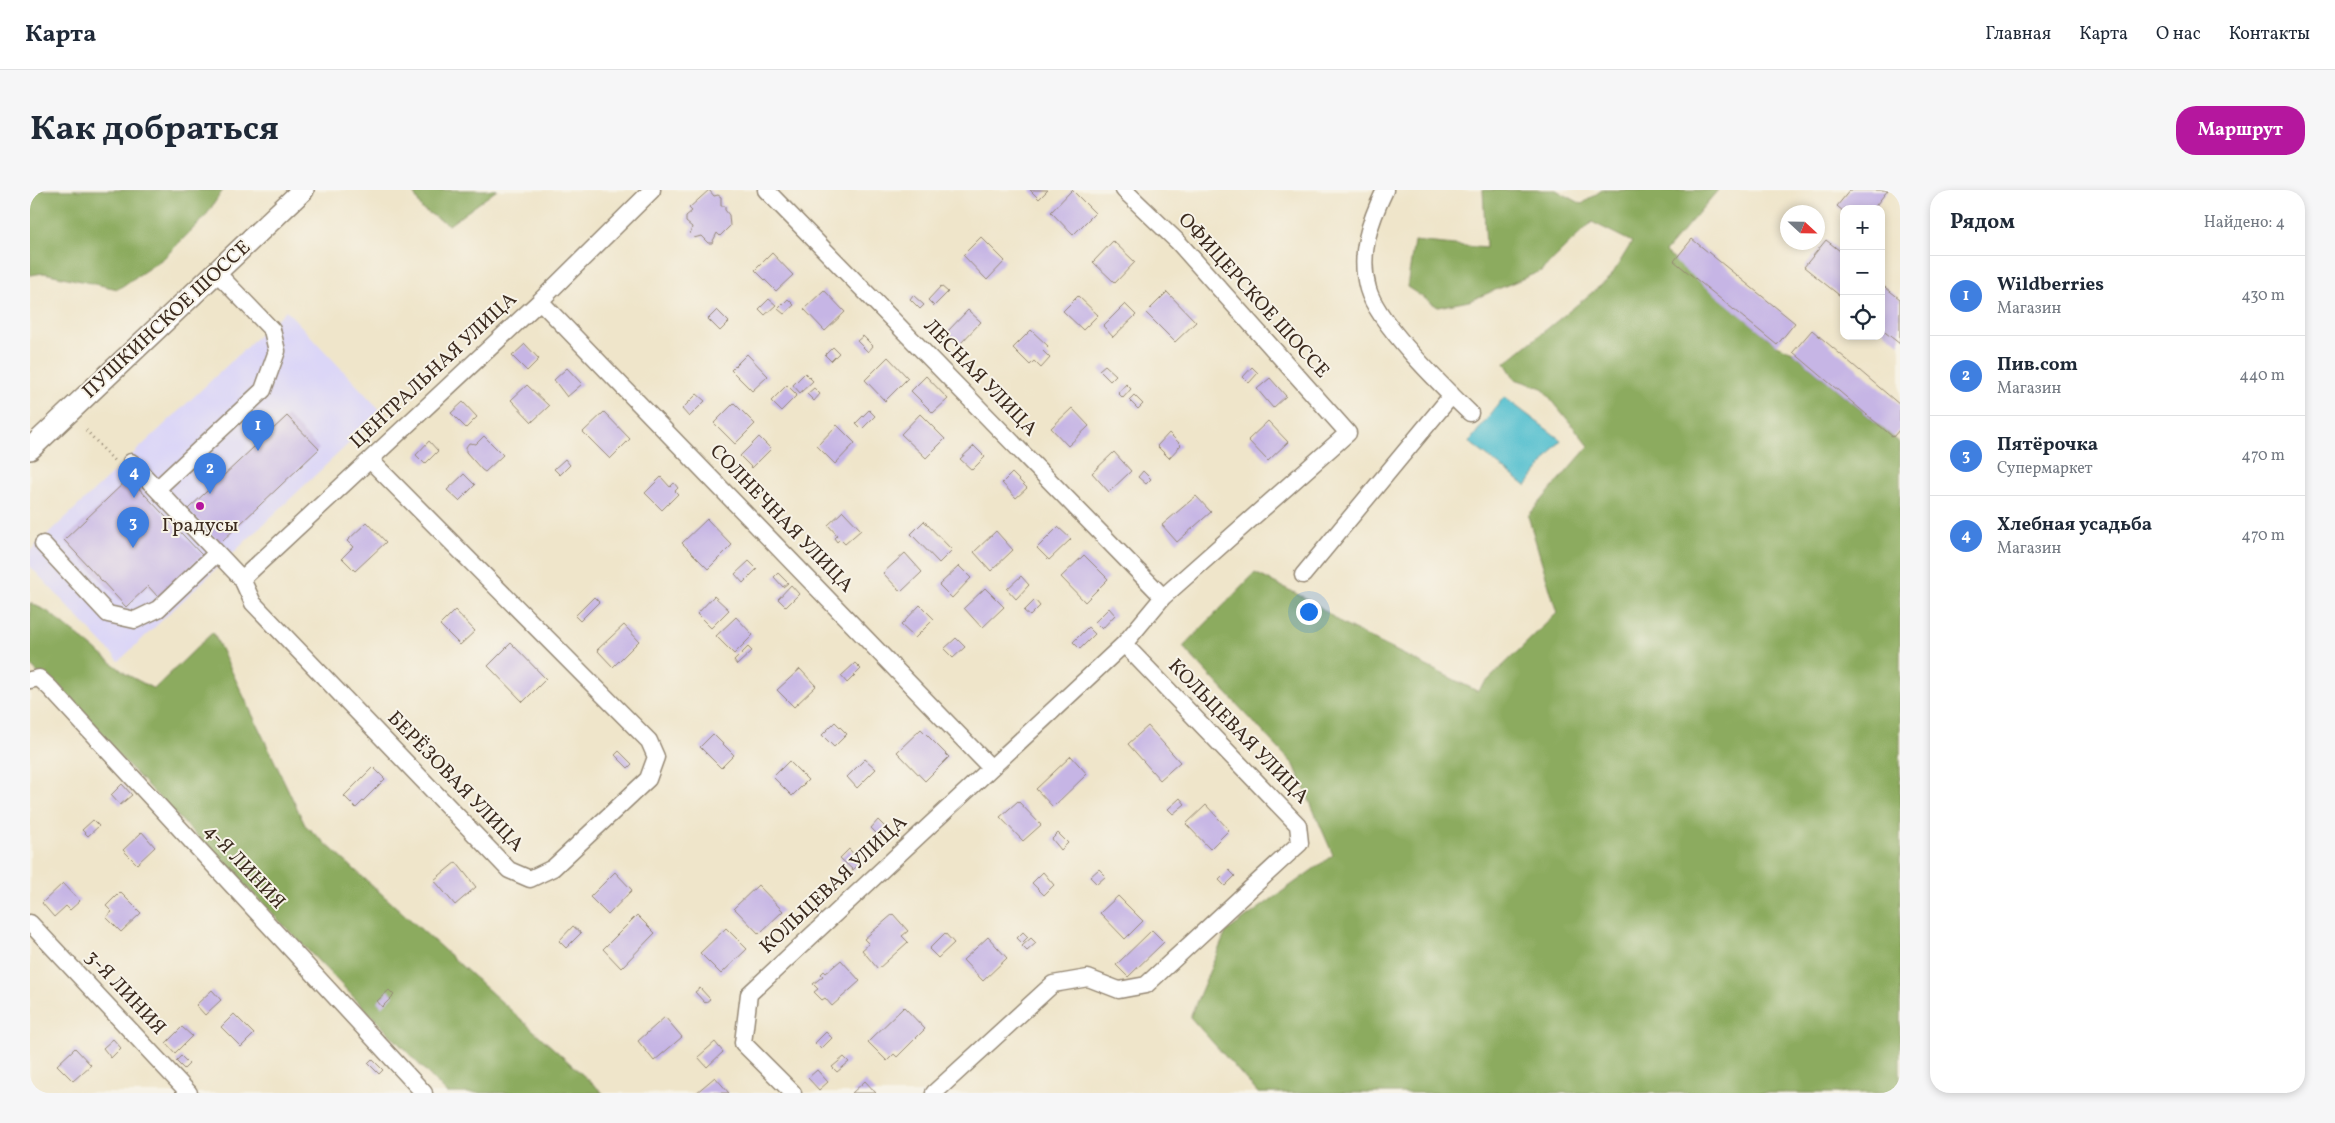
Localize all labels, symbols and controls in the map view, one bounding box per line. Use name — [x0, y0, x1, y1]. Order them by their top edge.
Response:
text: Карта — [25, 18, 96, 52]
text: Главная — [1985, 22, 2051, 47]
text: Карта — [2079, 22, 2128, 47]
text: О нас — [2156, 22, 2201, 47]
text: Контакты — [2229, 22, 2310, 47]
text: Как добраться — [30, 106, 279, 154]
button: Маршрут — [2176, 106, 2305, 155]
north arrow — [1780, 205, 1825, 250]
map controls — [1840, 205, 1885, 340]
button: + — [1840, 205, 1885, 250]
street label: ОФИЦЕРСКОЕ ШОССЕ — [1171, 207, 1335, 385]
text: Рядом — [1950, 208, 2015, 237]
text: Найдено: 4 — [2204, 212, 2285, 234]
street label: ПУШКИНСКОЕ ШОССЕ — [77, 234, 257, 406]
button: − — [1840, 250, 1885, 295]
text: Wildberries — [1997, 272, 2104, 298]
text: 1 — [1963, 285, 1969, 307]
text: 430 m — [2241, 285, 2285, 307]
street label: ЦЕНТРАЛЬНАЯ УЛИЦА — [344, 286, 524, 456]
button: locate — [1840, 295, 1885, 340]
text: Магазин — [1997, 298, 2061, 320]
street label: ЛЕСНАЯ УЛИЦА — [917, 313, 1043, 443]
text: Пив.com — [1997, 352, 2078, 378]
text: 2 — [1962, 365, 1970, 387]
text: 440 m — [2239, 365, 2285, 387]
text: Магазин — [1997, 378, 2061, 400]
pin: 1 — [242, 410, 274, 451]
text: Пятёрочка — [1997, 432, 2098, 458]
street label: СОЛНЕЧНАЯ УЛИЦА — [703, 439, 859, 599]
text: 3 — [1962, 445, 1970, 467]
text: 470 m — [2241, 445, 2285, 467]
pin: 2 — [194, 453, 226, 494]
pin: 4 — [118, 457, 150, 498]
text: Супермаркет — [1997, 458, 2093, 480]
marker: Градусы — [194, 500, 206, 512]
pin: 3 — [117, 507, 149, 548]
place label: Градусы — [162, 512, 238, 540]
text: Хлебная усадьба — [1997, 512, 2152, 538]
text: 4 — [1961, 525, 1971, 547]
text: 470 m — [2241, 525, 2285, 547]
text: Магазин — [1997, 538, 2061, 560]
your location — [1296, 599, 1322, 625]
street label: КОЛЬЦЕВАЯ УЛИЦА — [1161, 653, 1315, 811]
street label: БЕРЁЗОВАЯ УЛИЦА — [380, 705, 530, 859]
street label: КОЛЬЦЕВАЯ УЛИЦА — [754, 809, 914, 961]
street label: 4-Я ЛИНИЯ — [197, 818, 291, 916]
street label: 3-Я ЛИНИЯ — [78, 944, 172, 1042]

